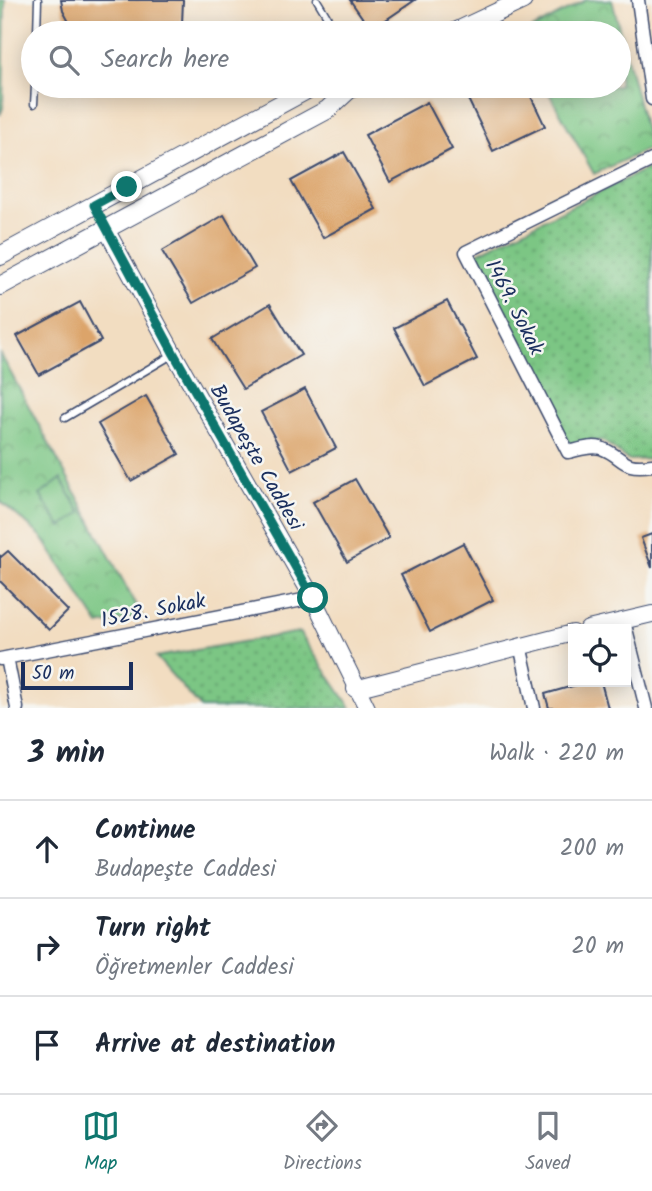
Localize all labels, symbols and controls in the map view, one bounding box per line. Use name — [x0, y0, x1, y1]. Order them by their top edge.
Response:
search box — [21, 21, 631, 98]
text: Search here — [101, 39, 229, 81]
icon: search — [45, 41, 83, 79]
route end — [111, 171, 142, 202]
street label: 1469. Sokak — [475, 254, 552, 362]
street label: Budapeşte Caddesi — [200, 378, 312, 538]
route start — [297, 582, 328, 613]
street label: 1528. Sokak — [98, 585, 209, 638]
map controls — [568, 624, 631, 687]
button: locate — [568, 624, 631, 687]
scale bar — [21, 659, 133, 691]
text: 50 m — [32, 659, 74, 689]
text: 3 min — [28, 730, 105, 778]
text: Walk · 220 m — [489, 736, 624, 772]
text: Continue — [95, 810, 196, 852]
icon: ahead — [28, 830, 66, 868]
text: 200 m — [560, 831, 624, 867]
text: Budapeşte Caddesi — [95, 852, 276, 888]
text: Turn right — [95, 908, 211, 950]
icon: right — [28, 928, 66, 966]
text: 20 m — [572, 929, 624, 965]
text: Öğretmenler Caddesi — [95, 950, 294, 986]
text: Arrive at destination — [95, 1024, 335, 1066]
icon: arrive — [28, 1026, 66, 1064]
tab: Map — [82, 1107, 120, 1179]
tab: Directions — [283, 1107, 362, 1179]
tab: Saved — [525, 1107, 570, 1179]

